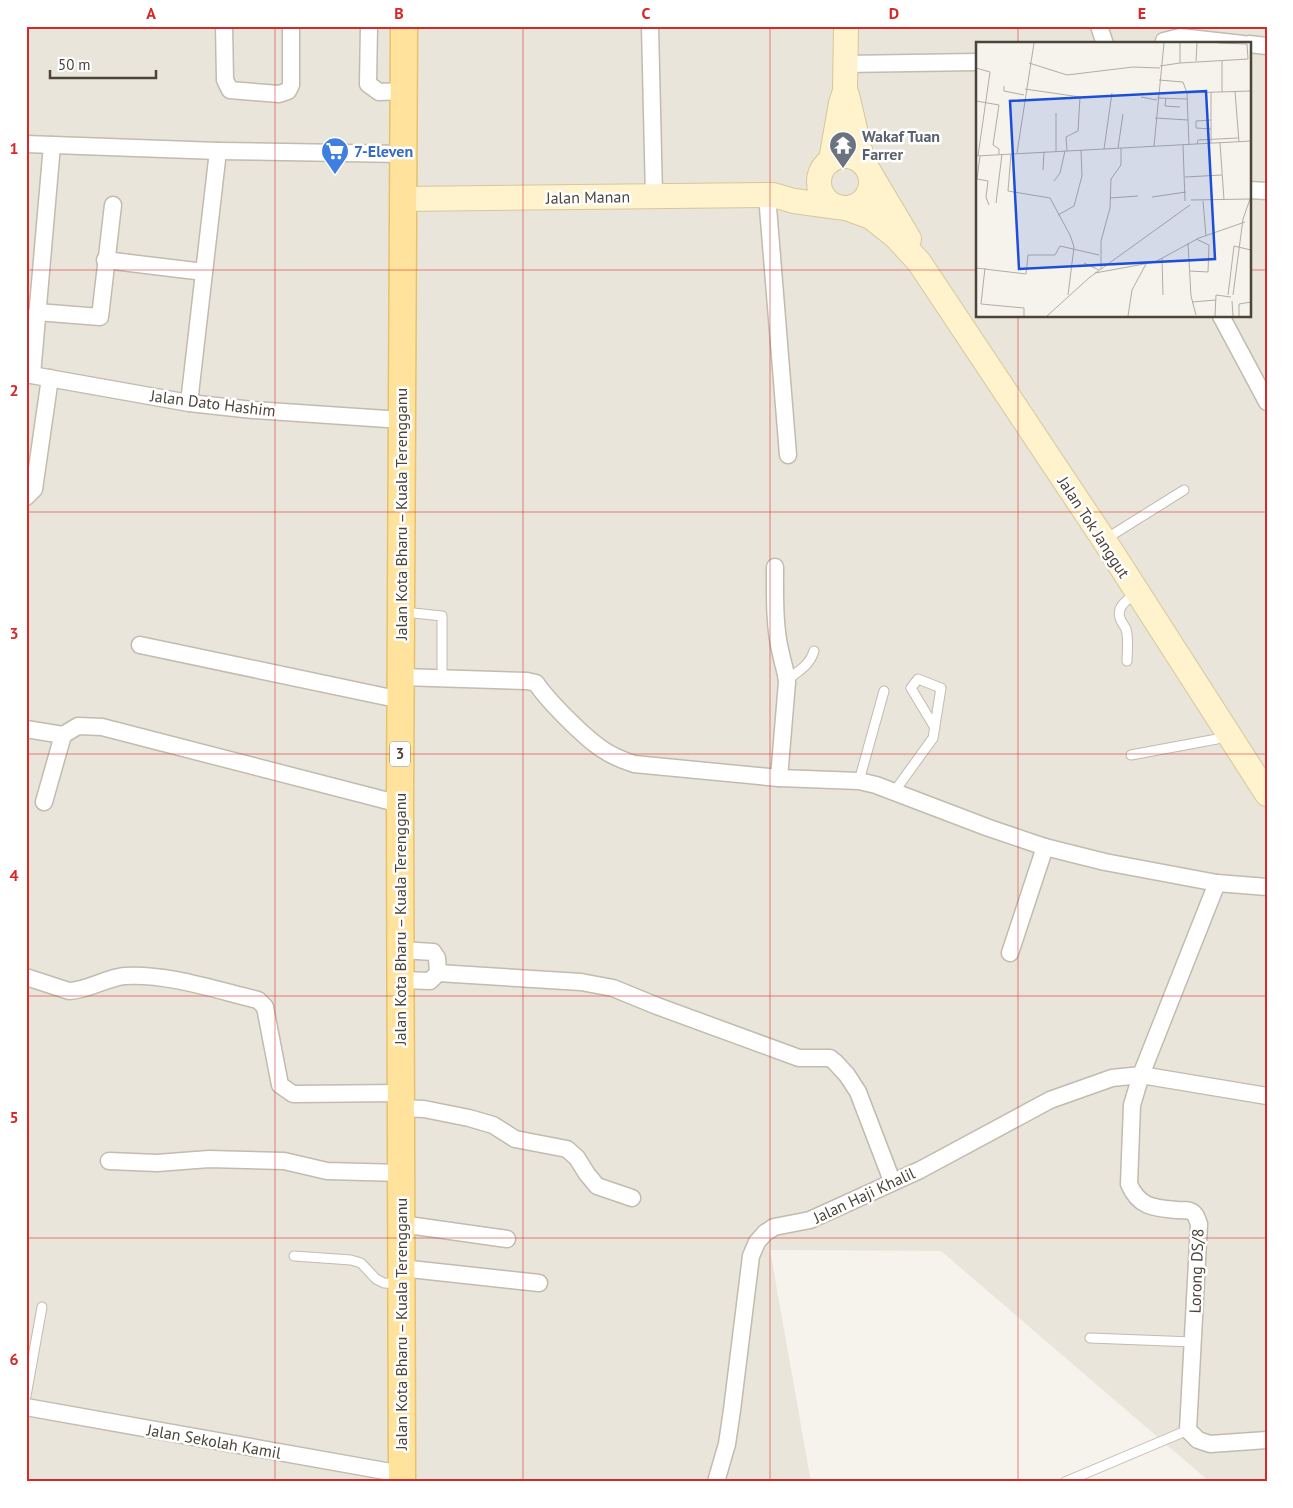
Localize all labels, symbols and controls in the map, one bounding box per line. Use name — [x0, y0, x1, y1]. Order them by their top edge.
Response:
text: A — [146, 3, 156, 23]
text: B — [394, 3, 404, 23]
text: C — [642, 3, 651, 23]
text: D — [889, 3, 899, 23]
text: E — [1138, 3, 1146, 23]
inset map — [976, 42, 1250, 318]
scale bar — [50, 48, 156, 80]
text: 50 m — [58, 55, 91, 74]
place label: Wakaf Tuan Farrer — [862, 126, 940, 164]
temple icon: Wakaf Tuan Farrer — [828, 130, 858, 169]
supermarket icon: 7-Eleven — [320, 136, 350, 175]
text: 1 — [9, 138, 19, 158]
place label: 7-Eleven — [354, 141, 413, 161]
street label: Jalan Manan — [545, 186, 630, 208]
text: 2 — [9, 380, 19, 400]
street label: Jalan Dato Hashim — [148, 385, 277, 421]
street label: Jalan Kota Bharu – Kuala Terengganu — [391, 388, 411, 641]
street label: Jalan Tok Janggut — [1053, 472, 1135, 582]
text: 3 — [9, 623, 19, 643]
road number: 3 — [390, 742, 410, 766]
street label: Jalan Kota Bharu – Kuala Terengganu — [390, 793, 410, 1046]
text: 4 — [9, 865, 19, 885]
text: 5 — [9, 1107, 19, 1127]
street label: Jalan Haji Khalil — [809, 1163, 918, 1228]
street label: Jalan Kota Bharu – Kuala Terengganu — [391, 1198, 411, 1451]
street label: Lorong DS/8 — [1185, 1228, 1207, 1314]
text: 6 — [9, 1349, 19, 1369]
street label: Jalan Sekolah Kamil — [144, 1419, 283, 1463]

